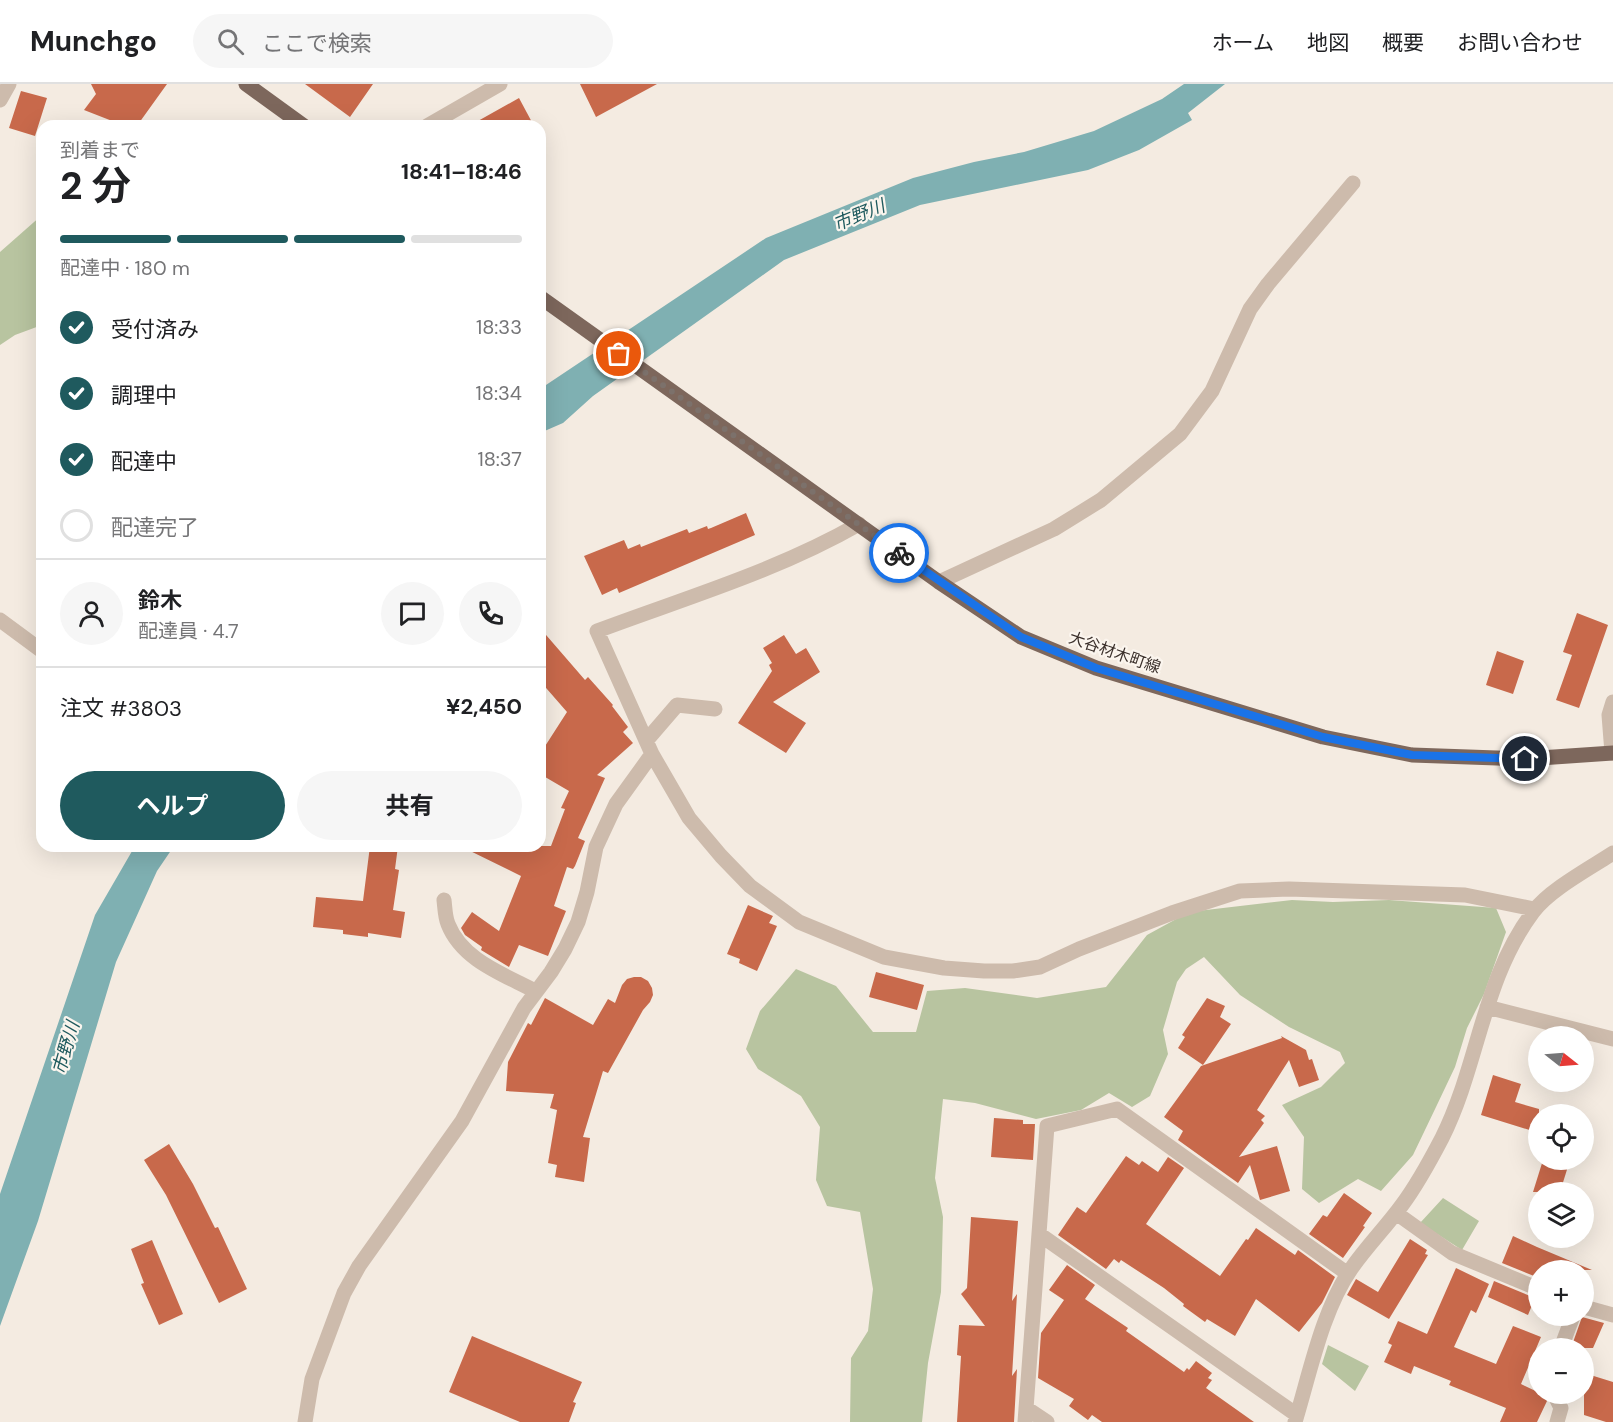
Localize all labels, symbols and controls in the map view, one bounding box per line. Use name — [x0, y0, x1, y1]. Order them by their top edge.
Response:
search box — [193, 14, 613, 68]
text: Munchgo — [30, 23, 157, 60]
icon: search — [214, 25, 247, 58]
text: ここで検索 — [262, 29, 372, 58]
text: ホーム — [1212, 29, 1274, 57]
text: 地図 — [1307, 29, 1349, 57]
text: 概要 — [1382, 29, 1424, 57]
text: お問い合わせ — [1457, 29, 1583, 57]
text: 到着まで — [60, 137, 140, 163]
text: 18:41–18:46 — [401, 157, 522, 186]
text: 2 分 — [60, 160, 131, 211]
water label: 市野川 — [829, 193, 890, 236]
text: 配達中 · 180 m — [60, 255, 190, 281]
icon: check — [60, 311, 93, 344]
text: 18:33 — [476, 314, 522, 340]
text: 受付済み — [111, 315, 199, 344]
pin — [593, 328, 644, 379]
icon: bag — [602, 337, 635, 370]
icon: check — [60, 377, 93, 410]
text: 18:34 — [476, 380, 522, 406]
text: 調理中 — [111, 381, 177, 410]
icon: check — [60, 443, 93, 476]
text: 18:37 — [477, 446, 522, 472]
text: 配達中 — [111, 447, 177, 476]
text: 配達完了 — [111, 513, 199, 542]
courier — [869, 523, 929, 583]
icon: bike — [883, 537, 916, 570]
button: person — [60, 582, 123, 645]
button: chat — [381, 582, 444, 645]
button: phone — [459, 582, 522, 645]
text: 鈴木 — [138, 586, 182, 615]
text: 配達員 · 4.7 — [138, 618, 239, 644]
street label: 大谷材木町線 — [1066, 627, 1164, 678]
text: ¥2,450 — [446, 692, 522, 721]
text: 注文 #3803 — [60, 694, 182, 723]
pin — [1499, 733, 1550, 784]
icon: home — [1508, 742, 1541, 775]
button: ヘルプ — [60, 771, 285, 840]
button: 共有 — [297, 771, 522, 840]
water label: 市野川 — [47, 1017, 86, 1077]
north arrow — [1528, 1026, 1594, 1092]
map controls — [1528, 1026, 1594, 1404]
button: locate — [1528, 1104, 1594, 1170]
button: layers — [1528, 1182, 1594, 1248]
button: + — [1528, 1260, 1594, 1326]
button: − — [1528, 1338, 1594, 1404]

